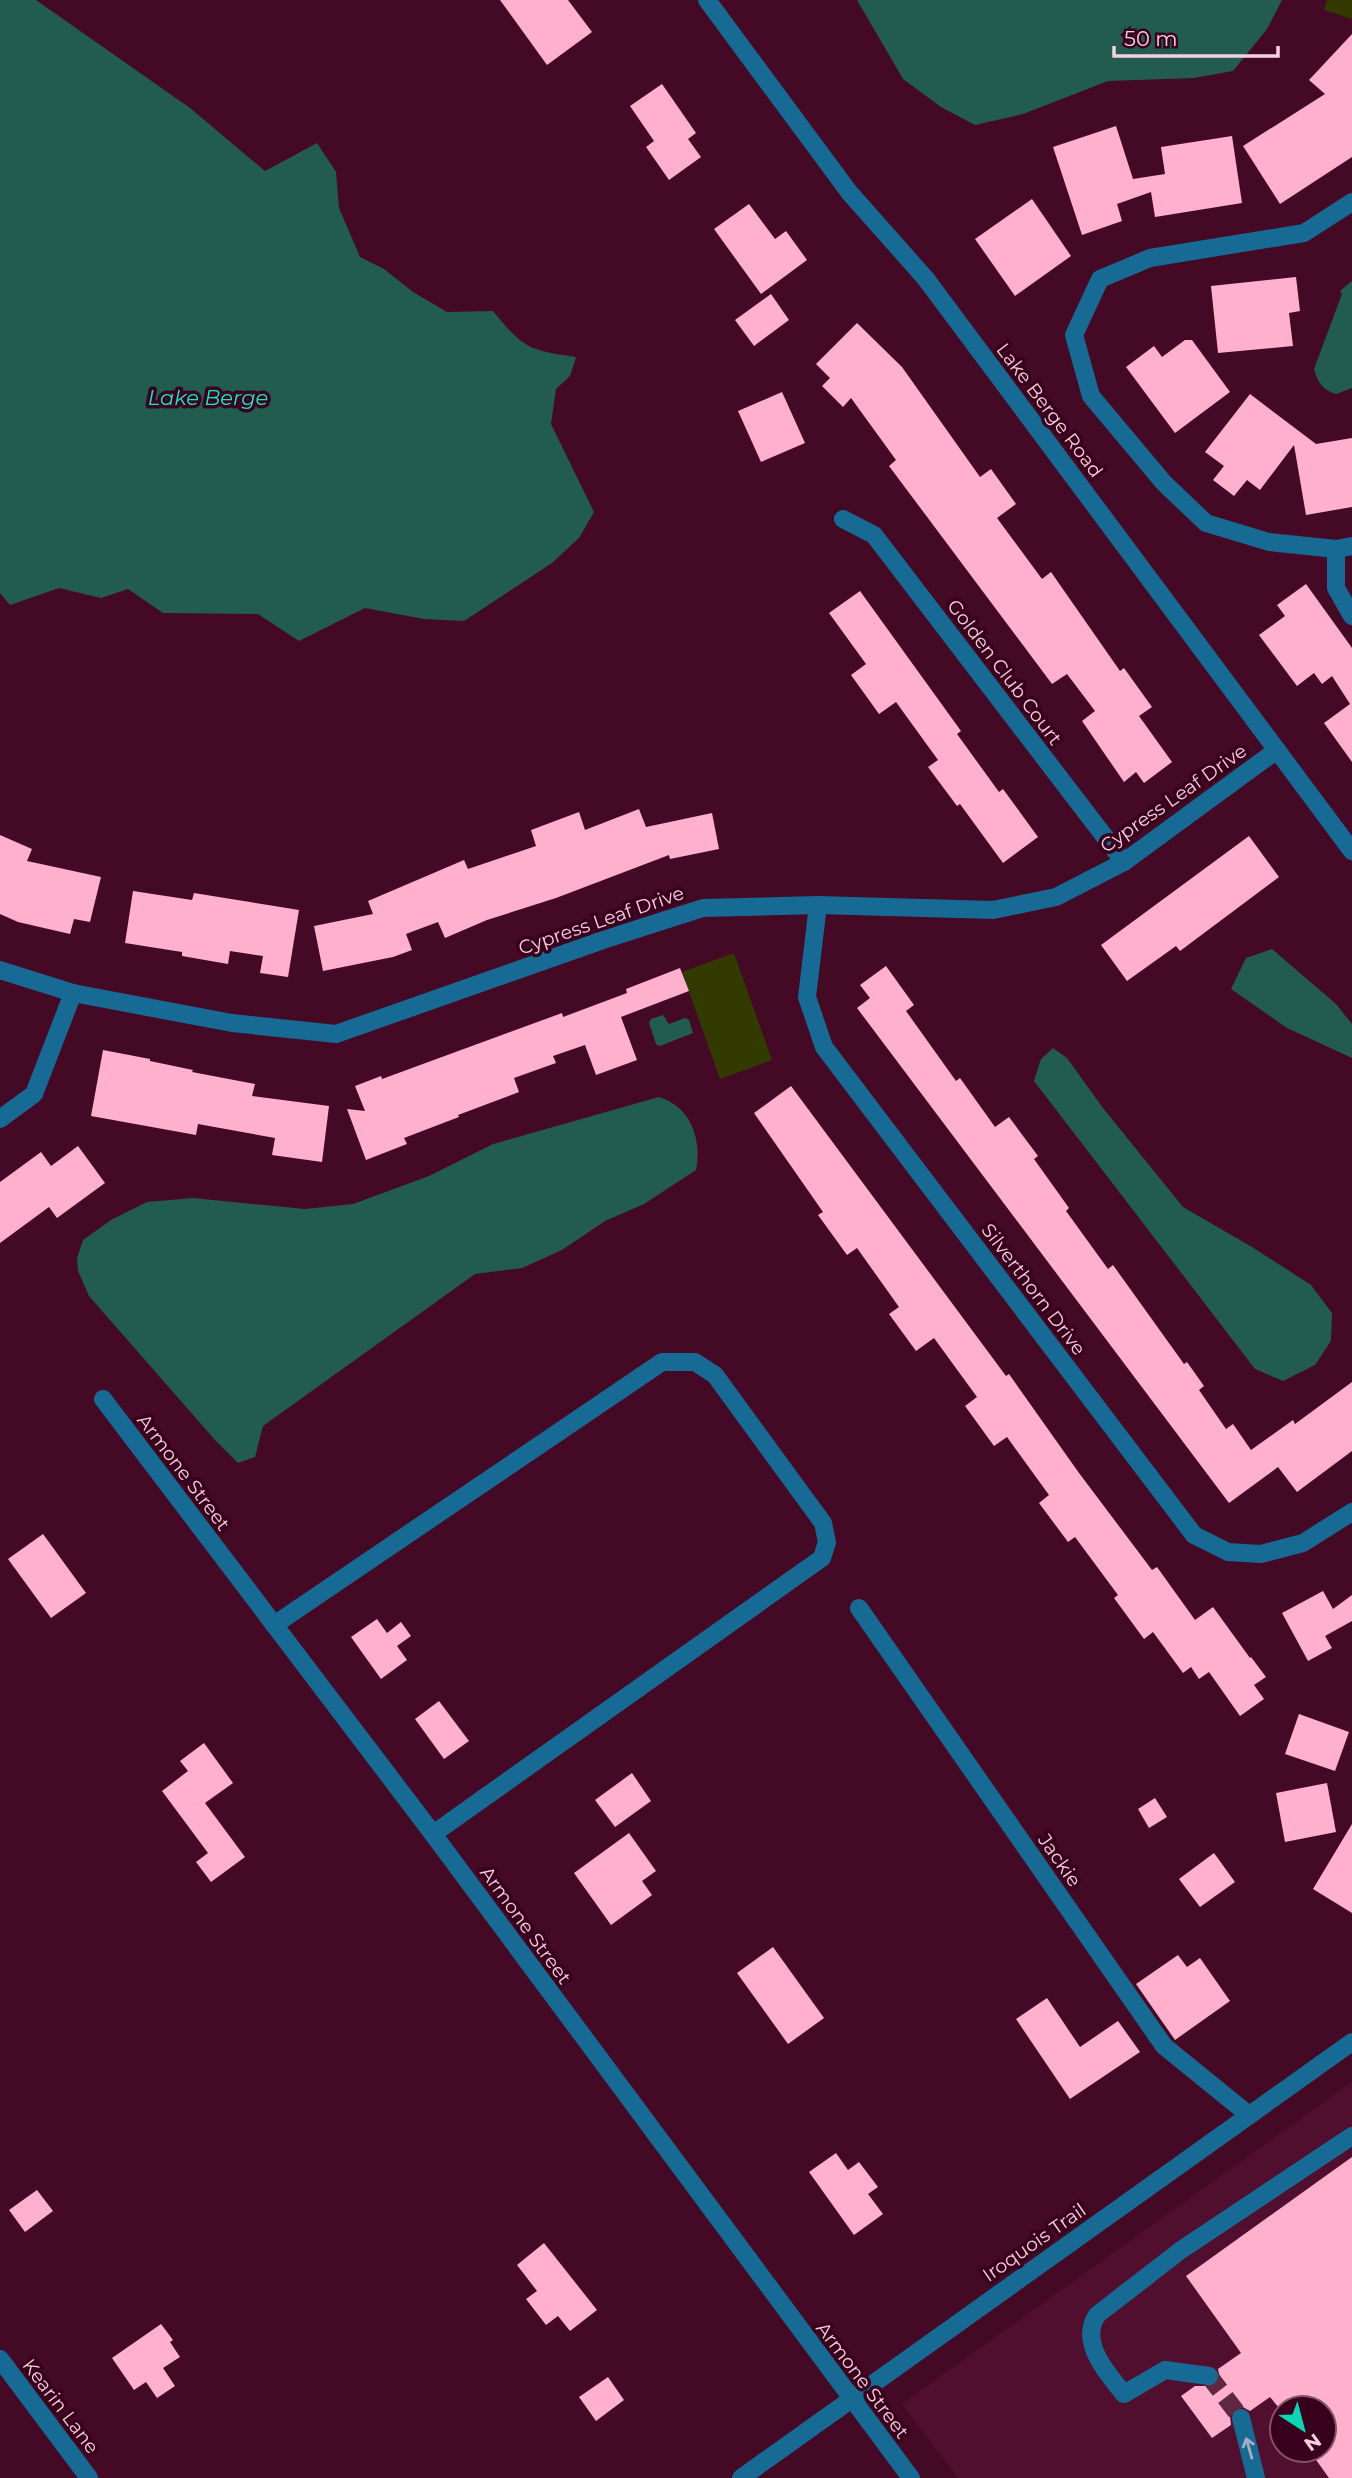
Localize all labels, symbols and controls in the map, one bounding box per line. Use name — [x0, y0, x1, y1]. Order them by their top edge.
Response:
scale bar — [1114, 14, 1278, 58]
text: 50 m — [1124, 26, 1178, 51]
street label: Lake Berge Road — [992, 339, 1108, 482]
water label: Lake Berge — [148, 385, 268, 410]
street label: Golden Club Court — [942, 595, 1067, 750]
street label: Cypress Leaf Drive — [1096, 739, 1251, 858]
street label: Cypress Leaf Drive — [515, 881, 687, 960]
street label: Silverthorn Drive — [977, 1219, 1091, 1360]
street label: Armone Street — [132, 1410, 235, 1535]
street label: Jackie — [1033, 1829, 1086, 1891]
street label: Armone Street — [475, 1862, 576, 1989]
street label: Iroquois Trail — [978, 2198, 1090, 2286]
street label: Armone Street — [811, 2318, 914, 2443]
street label: Kearin Lane — [18, 2354, 104, 2458]
north arrow — [1268, 2394, 1338, 2464]
text: N — [1300, 2429, 1326, 2456]
one-way arrow — [1242, 2438, 1255, 2460]

